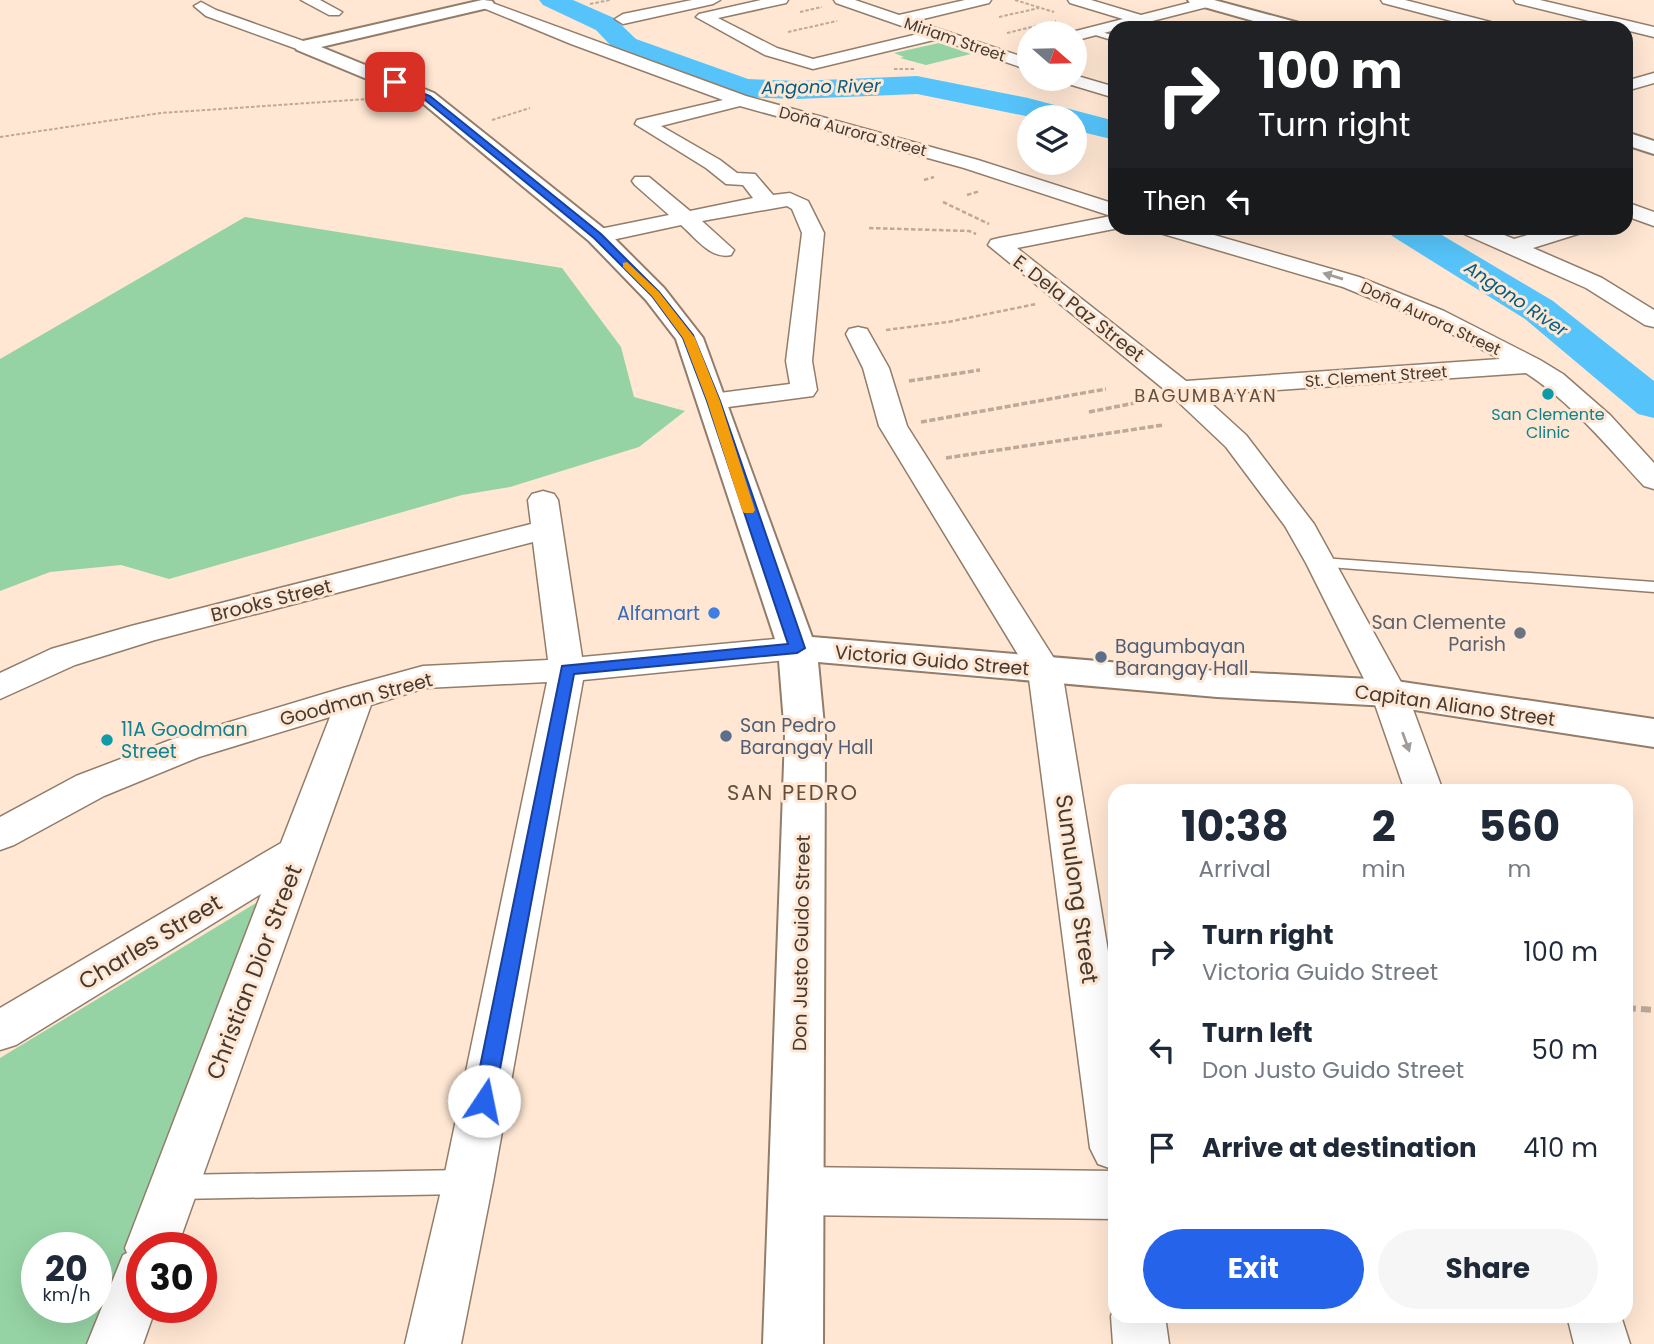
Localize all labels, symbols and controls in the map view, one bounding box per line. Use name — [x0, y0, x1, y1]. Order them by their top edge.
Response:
street label: Miriam Street — [901, 11, 1009, 68]
north arrow — [1017, 21, 1087, 91]
map controls — [1017, 21, 1087, 175]
text: 100 m — [1258, 37, 1403, 105]
icon: right — [1143, 49, 1234, 140]
pin — [365, 52, 425, 112]
icon: arrive — [376, 63, 414, 101]
water label: Angono River — [760, 73, 882, 100]
street label: Doña Aurora Street — [776, 101, 929, 162]
text: Turn right — [1258, 102, 1410, 147]
button: layers — [1017, 105, 1087, 175]
icon: left — [1220, 182, 1258, 220]
text: Then — [1143, 183, 1206, 219]
street label: E. Dela Paz Street — [1007, 249, 1150, 368]
water label: Angono River — [1459, 254, 1574, 343]
one-way arrow — [1322, 270, 1343, 281]
street label: Doña Aurora Street — [1357, 276, 1505, 361]
street label: St. Clement Street — [1304, 360, 1448, 393]
district label: BAGUMBAYAN — [1134, 383, 1278, 408]
marker: San Clemente Clinic — [1540, 386, 1556, 402]
place label: San Clemente Clinic — [1491, 403, 1605, 444]
street label: Brooks Street — [208, 572, 334, 629]
place label: Alfamart — [617, 600, 700, 627]
marker: Alfamart — [706, 605, 722, 621]
place label: San Clemente Parish — [1371, 609, 1506, 658]
marker: San Clemente Parish — [1512, 625, 1528, 641]
place label: Bagumbayan Barangay Hall — [1115, 633, 1248, 682]
street label: Victoria Guido Street — [834, 639, 1030, 682]
marker: Bagumbayan Barangay Hall — [1093, 649, 1109, 665]
street label: Goodman Street — [277, 666, 436, 733]
street label: Capitan Aliano Street — [1353, 678, 1557, 733]
place label: San Pedro Barangay Hall — [740, 712, 873, 761]
place label: 11A Goodman Street — [121, 716, 248, 765]
marker: San Pedro Barangay Hall — [718, 728, 734, 744]
marker: 11A Goodman Street — [99, 732, 115, 748]
one-way arrow — [1401, 732, 1412, 753]
district label: SAN PEDRO — [727, 778, 859, 807]
street label: Sumulong Street — [1048, 792, 1106, 986]
text: 10:38 — [1181, 797, 1289, 856]
text: 2 — [1372, 797, 1396, 856]
text: 560 — [1479, 797, 1560, 856]
street label: Don Justo Guido Street — [786, 834, 817, 1051]
text: Arrival — [1199, 853, 1271, 885]
text: min — [1362, 853, 1406, 885]
text: m — [1507, 853, 1531, 885]
street label: Christian Dior Street — [198, 860, 310, 1084]
street label: Charles Street — [72, 887, 228, 997]
text: Turn right — [1202, 917, 1334, 953]
icon: right — [1143, 933, 1181, 971]
text: 100 m — [1523, 934, 1598, 970]
text: Victoria Guido Street — [1202, 956, 1438, 988]
text: Turn left — [1202, 1015, 1313, 1051]
icon: left — [1143, 1031, 1181, 1069]
text: 50 m — [1532, 1032, 1598, 1068]
text: Don Justo Guido Street — [1202, 1054, 1464, 1086]
position arrow — [447, 1064, 521, 1138]
icon: arrive — [1143, 1129, 1181, 1167]
text: Arrive at destination — [1202, 1130, 1477, 1166]
text: 410 m — [1523, 1130, 1598, 1166]
button: Exit — [1143, 1229, 1364, 1309]
button: Share — [1378, 1229, 1598, 1309]
speed limit sign: 30 — [126, 1232, 217, 1323]
text: 20 — [45, 1244, 88, 1293]
text: km/h — [43, 1282, 90, 1307]

